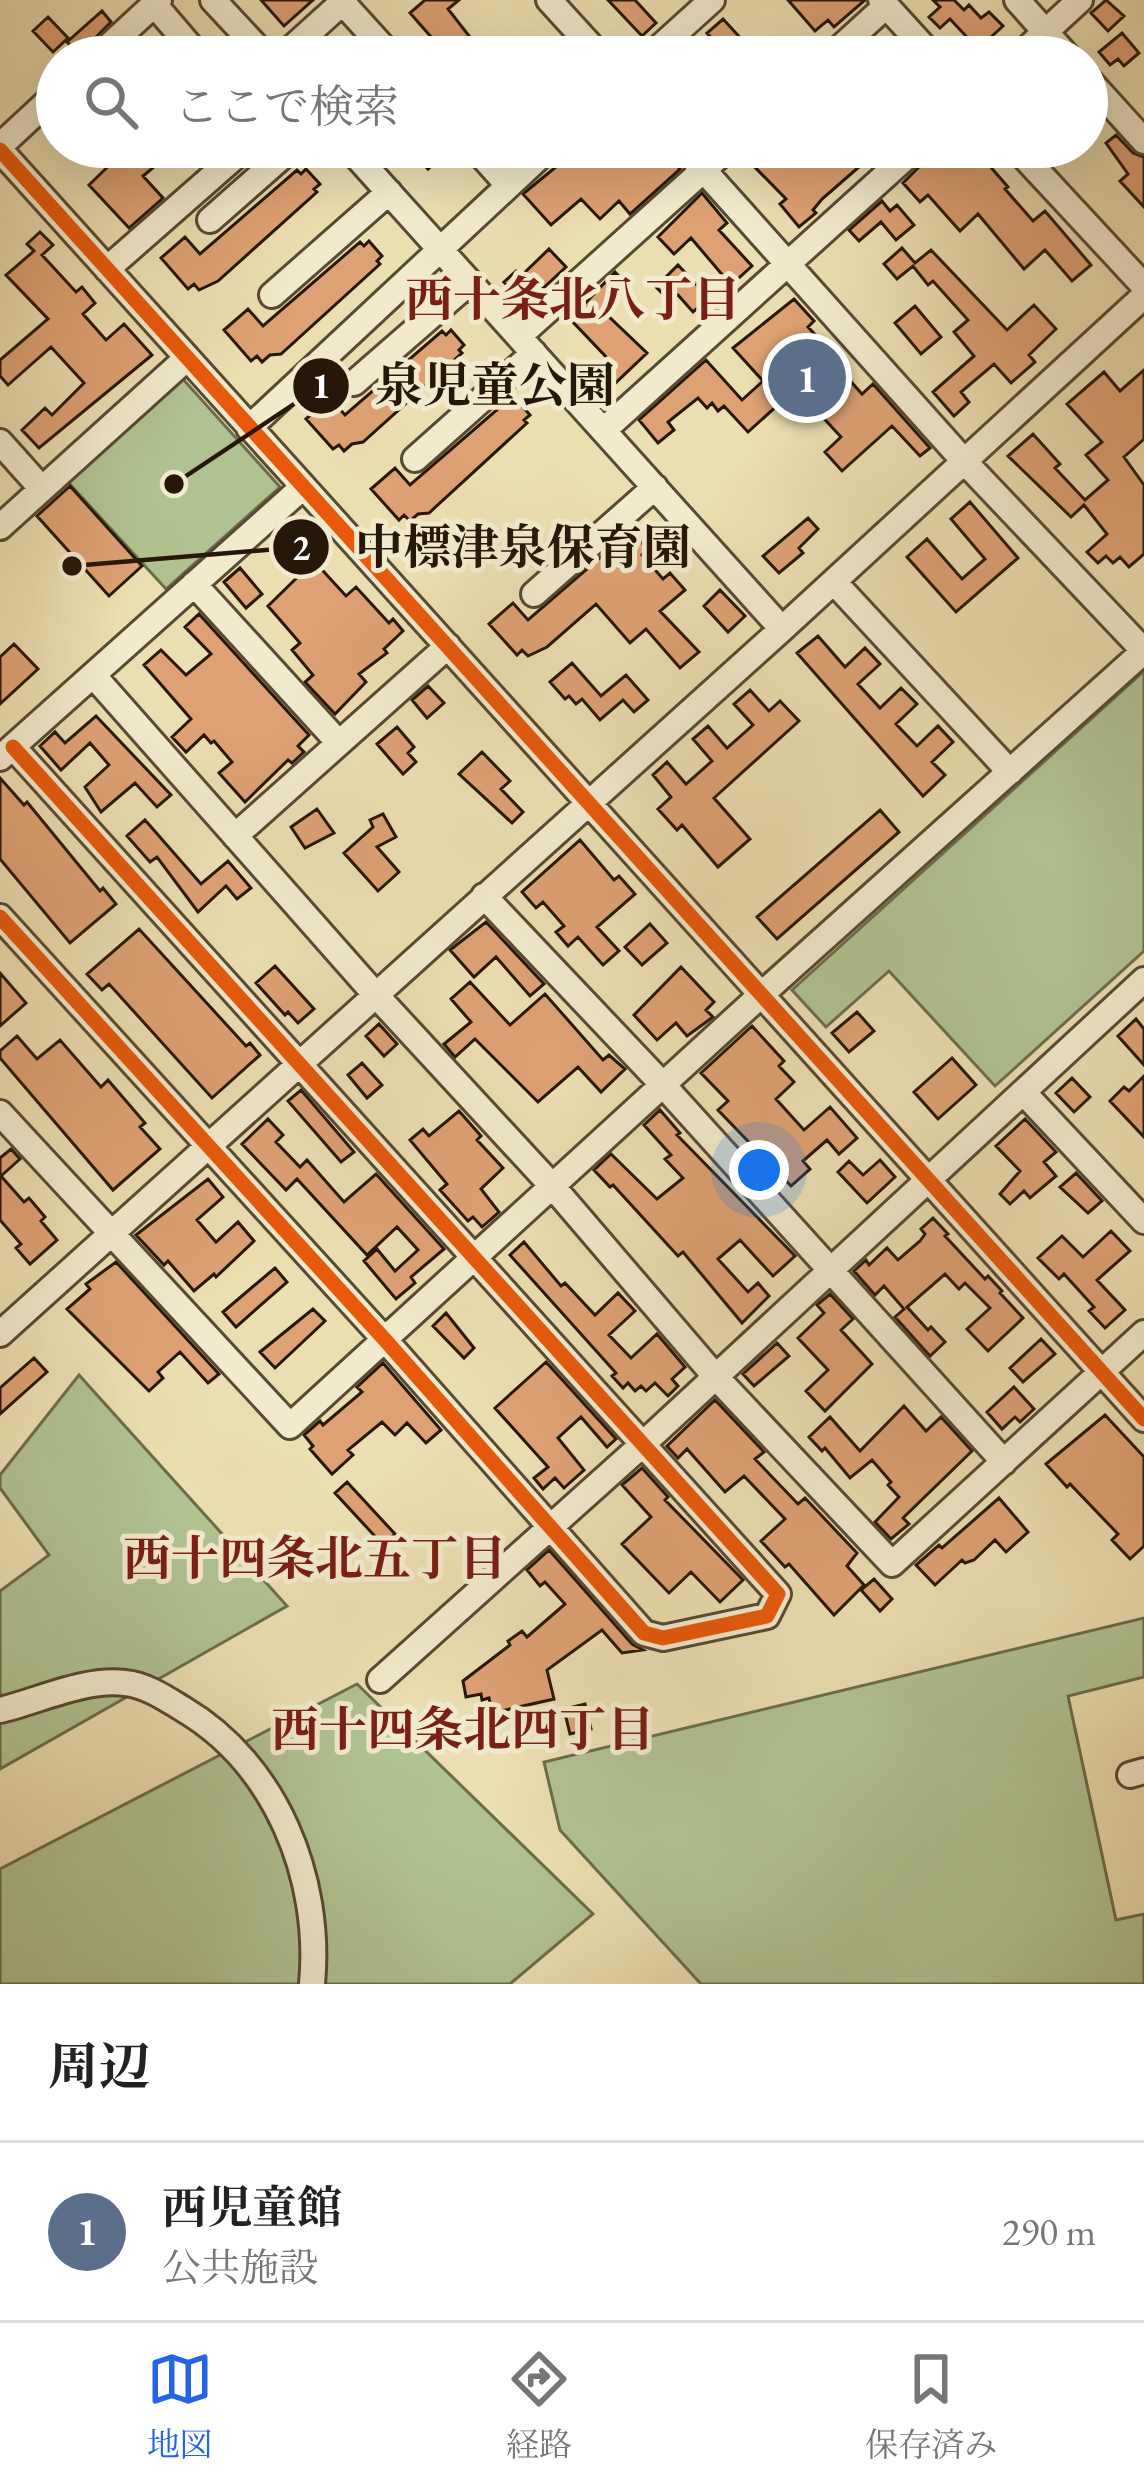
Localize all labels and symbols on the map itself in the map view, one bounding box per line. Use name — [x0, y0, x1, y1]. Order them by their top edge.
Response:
district label: 西十条北八丁目 — [405, 268, 741, 330]
pin: 1 — [768, 333, 846, 423]
callout: 泉児童公園 — [291, 344, 639, 428]
text: 泉児童公園 — [375, 354, 615, 416]
text: 1 — [311, 362, 331, 409]
callout: 中標津泉保育園 — [271, 505, 715, 589]
text: 中標津泉保育園 — [355, 516, 691, 578]
text: 2 — [291, 524, 311, 571]
your location — [729, 1140, 789, 1200]
district label: 西十四条北五丁目 — [123, 1527, 507, 1589]
district label: 西十四条北四丁目 — [271, 1698, 655, 1760]

